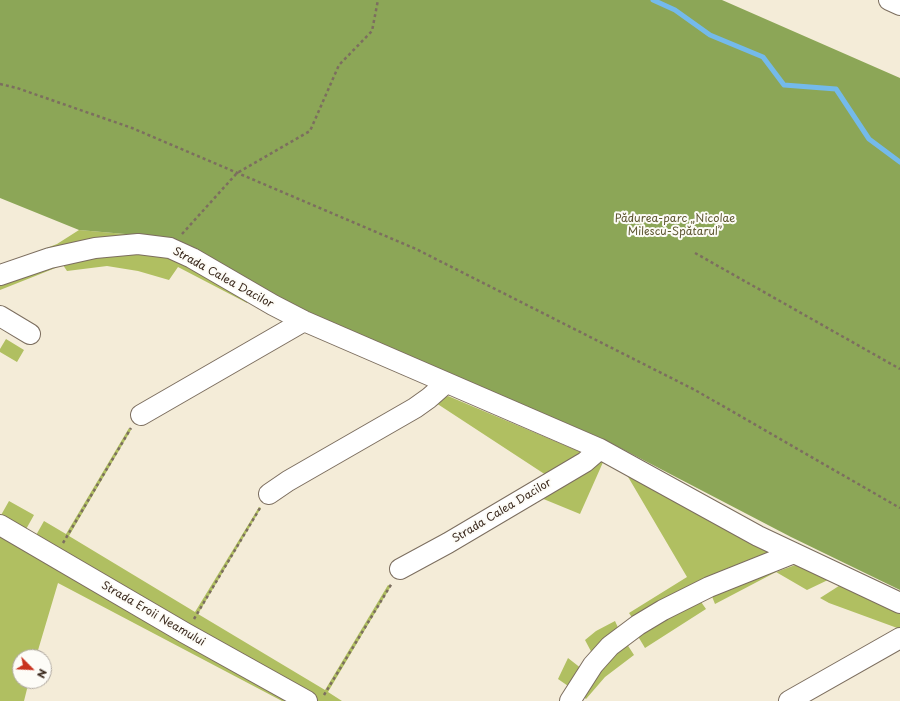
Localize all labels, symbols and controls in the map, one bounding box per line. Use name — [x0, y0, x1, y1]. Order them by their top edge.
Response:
park label: Pădurea-parc „Nicolae Milescu-Spătarul” — [615, 212, 735, 238]
street label: Strada Calea Dacilor — [170, 245, 276, 311]
street label: Strada Calea Dacilor — [450, 476, 554, 546]
street label: Strada Eroii Neamului — [99, 579, 207, 649]
north arrow — [12, 649, 52, 689]
text: N — [33, 666, 52, 681]

